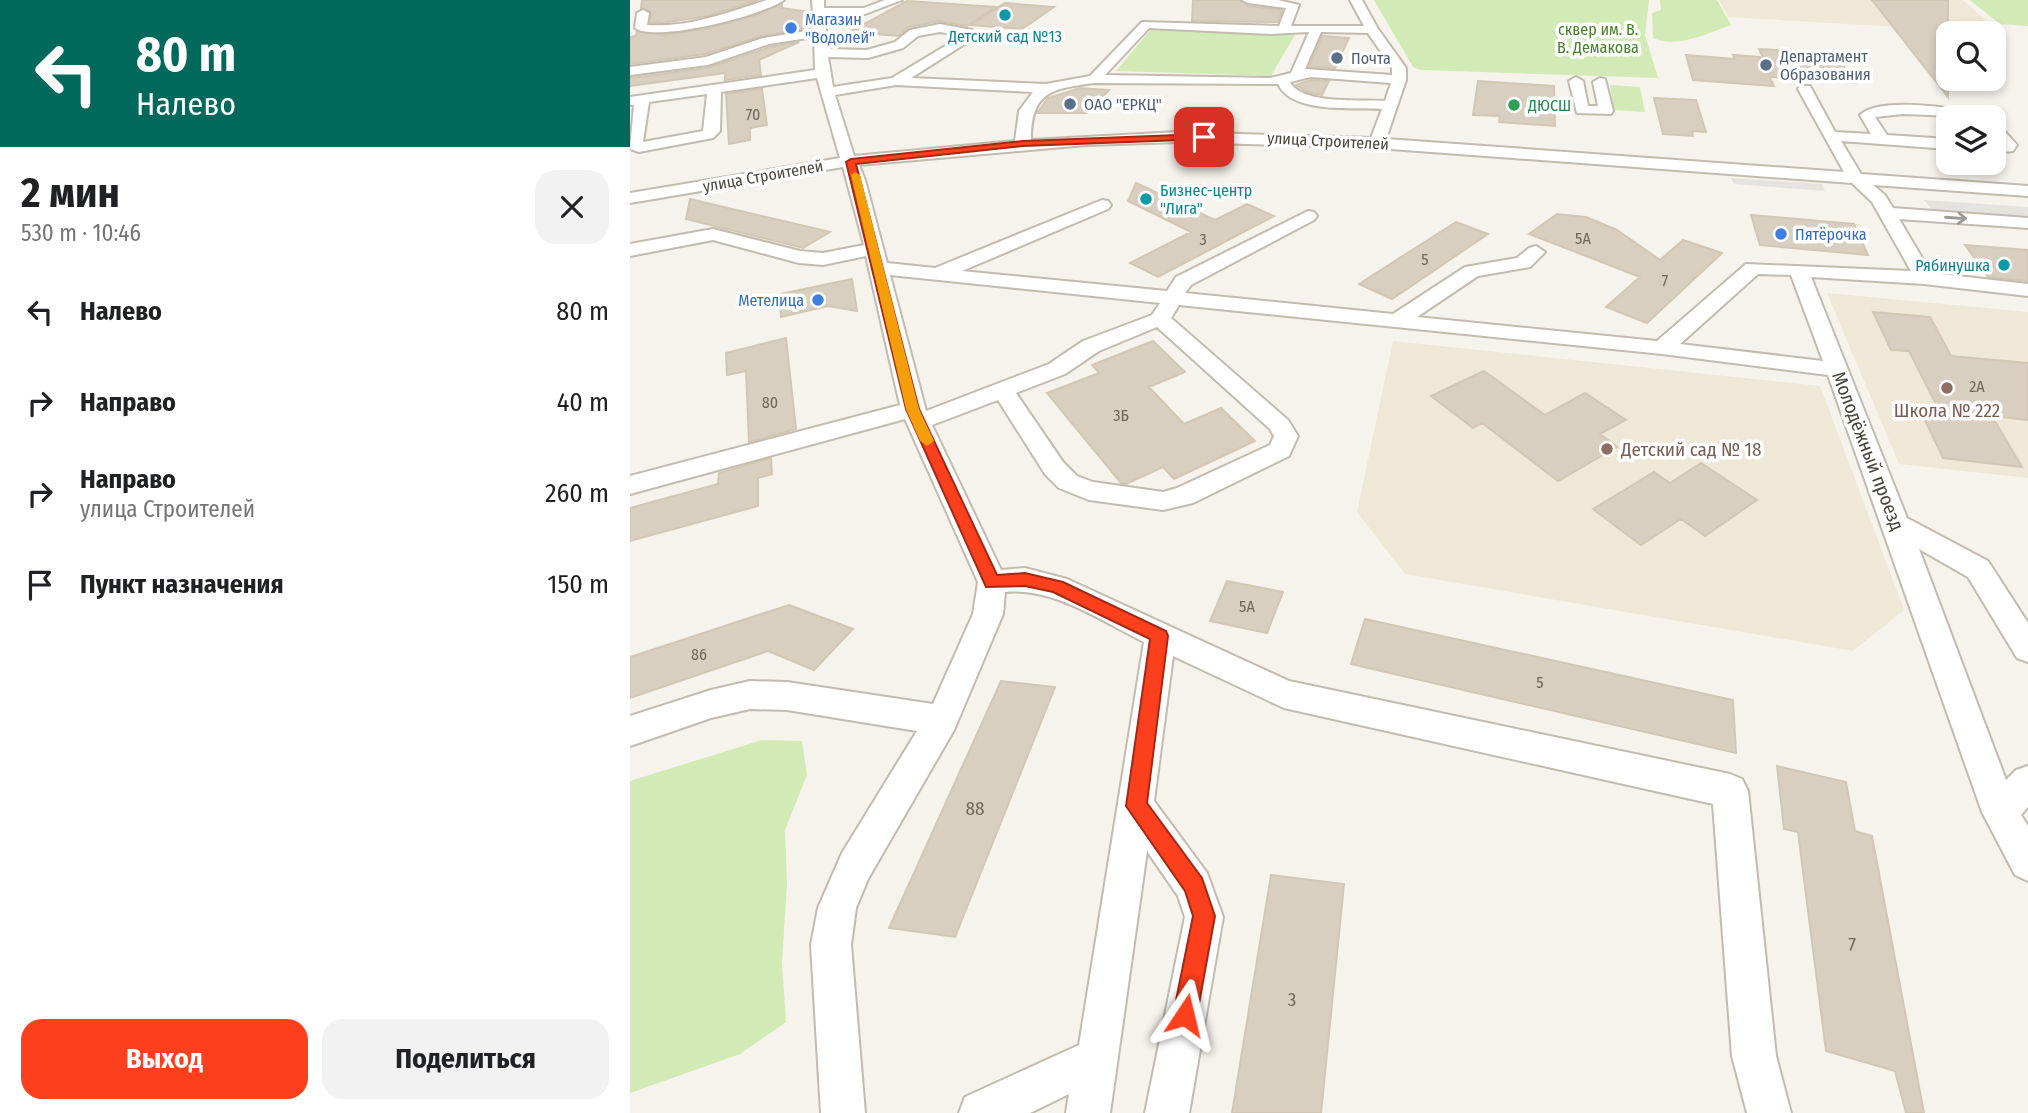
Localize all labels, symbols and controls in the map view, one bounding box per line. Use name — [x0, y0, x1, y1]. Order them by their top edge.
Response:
marker: Детский сад №13 — [997, 7, 1013, 23]
place label: Магазин "Водолей" — [805, 10, 875, 47]
marker: Магазин "Водолей" — [783, 20, 799, 36]
park label: сквер им. В. В. Демакова — [1557, 20, 1639, 57]
map controls — [1936, 21, 2006, 175]
button: search — [1936, 21, 2006, 91]
text: 80 m — [136, 25, 236, 84]
place label: Детский сад №13 — [947, 27, 1062, 46]
icon: left — [21, 28, 112, 119]
place label: Департамент Образования — [1779, 47, 1871, 84]
place label: Почта — [1351, 49, 1391, 68]
marker: Почта — [1329, 50, 1345, 66]
marker: Департамент Образования — [1758, 57, 1774, 73]
text: Налево — [136, 85, 236, 123]
place label: ОАО "ЕРКЦ" — [1084, 95, 1162, 114]
marker: ОАО "ЕРКЦ" — [1062, 96, 1078, 112]
place label: ДЮСШ — [1527, 96, 1571, 115]
marker: ДЮСШ — [1506, 97, 1522, 113]
house number: 70 — [746, 105, 760, 124]
button: layers — [1936, 105, 2006, 175]
pin — [1174, 107, 1234, 167]
icon: arrive — [1185, 118, 1223, 156]
street label: улица Строителей — [1267, 128, 1389, 154]
street label: улица Строителей — [701, 156, 825, 196]
text: 2 мин — [21, 168, 120, 218]
button: close — [535, 170, 609, 244]
place label: Бизнес-центр "Лига" — [1160, 181, 1252, 218]
marker: Бизнес-центр "Лига" — [1138, 191, 1154, 207]
one-way arrow — [1945, 212, 1967, 225]
text: 530 m · 10:46 — [21, 219, 141, 247]
place label: Пятёрочка — [1795, 225, 1867, 244]
marker: Пятёрочка — [1773, 226, 1789, 242]
house number: 5А — [1575, 229, 1591, 248]
house number: 3 — [1199, 230, 1207, 249]
house number: 5 — [1421, 250, 1429, 269]
place label: Рябинушка — [1915, 256, 1990, 275]
marker: Рябинушка — [1996, 257, 2012, 273]
house number: 7 — [1662, 271, 1669, 290]
place label: Метелица — [738, 291, 804, 310]
marker: Метелица — [810, 292, 826, 308]
icon: left — [21, 293, 59, 331]
text: Налево — [80, 296, 162, 327]
text: 80 m — [556, 296, 609, 327]
street label: Молодёжный проезд — [1827, 368, 1909, 534]
house number: 2А — [1969, 377, 1985, 396]
marker: Школа № 222 — [1939, 380, 1955, 396]
icon: right — [21, 384, 59, 422]
text: Направо — [80, 387, 176, 418]
text: 40 m — [557, 387, 609, 418]
house number: 80 — [762, 393, 778, 412]
place label: Школа № 222 — [1894, 399, 2000, 422]
house number: 3Б — [1113, 406, 1129, 425]
place label: Детский сад № 18 — [1620, 438, 1761, 461]
marker: Детский сад № 18 — [1599, 441, 1615, 457]
text: Направо — [80, 464, 176, 495]
icon: right — [21, 475, 59, 513]
text: 260 m — [545, 478, 609, 509]
text: улица Строителей — [80, 495, 255, 523]
icon: arrive — [21, 566, 59, 604]
text: Пункт назначения — [80, 569, 284, 600]
text: 150 m — [547, 569, 609, 600]
house number: 5А — [1239, 597, 1255, 616]
house number: 86 — [691, 645, 707, 664]
house number: 5 — [1536, 673, 1544, 692]
house number: 88 — [965, 797, 985, 820]
house number: 7 — [1848, 933, 1856, 956]
position arrow — [1148, 978, 1222, 1052]
house number: 3 — [1288, 988, 1296, 1011]
button: Выход — [21, 1019, 308, 1099]
button: Поделиться — [322, 1019, 609, 1099]

